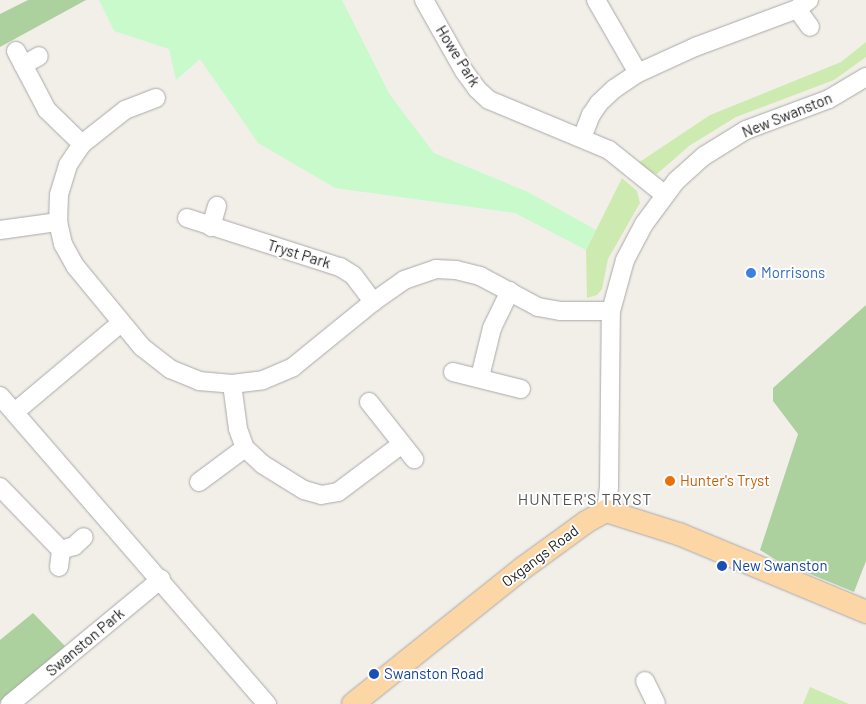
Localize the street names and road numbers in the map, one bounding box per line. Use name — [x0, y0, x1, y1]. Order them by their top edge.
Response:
street label: Howe Park — [432, 22, 484, 90]
street label: New Swanston — [739, 89, 835, 141]
street label: Tryst Park — [265, 236, 333, 272]
street label: Oxgangs Road — [498, 521, 582, 591]
street label: Swanston Park — [42, 604, 128, 680]

